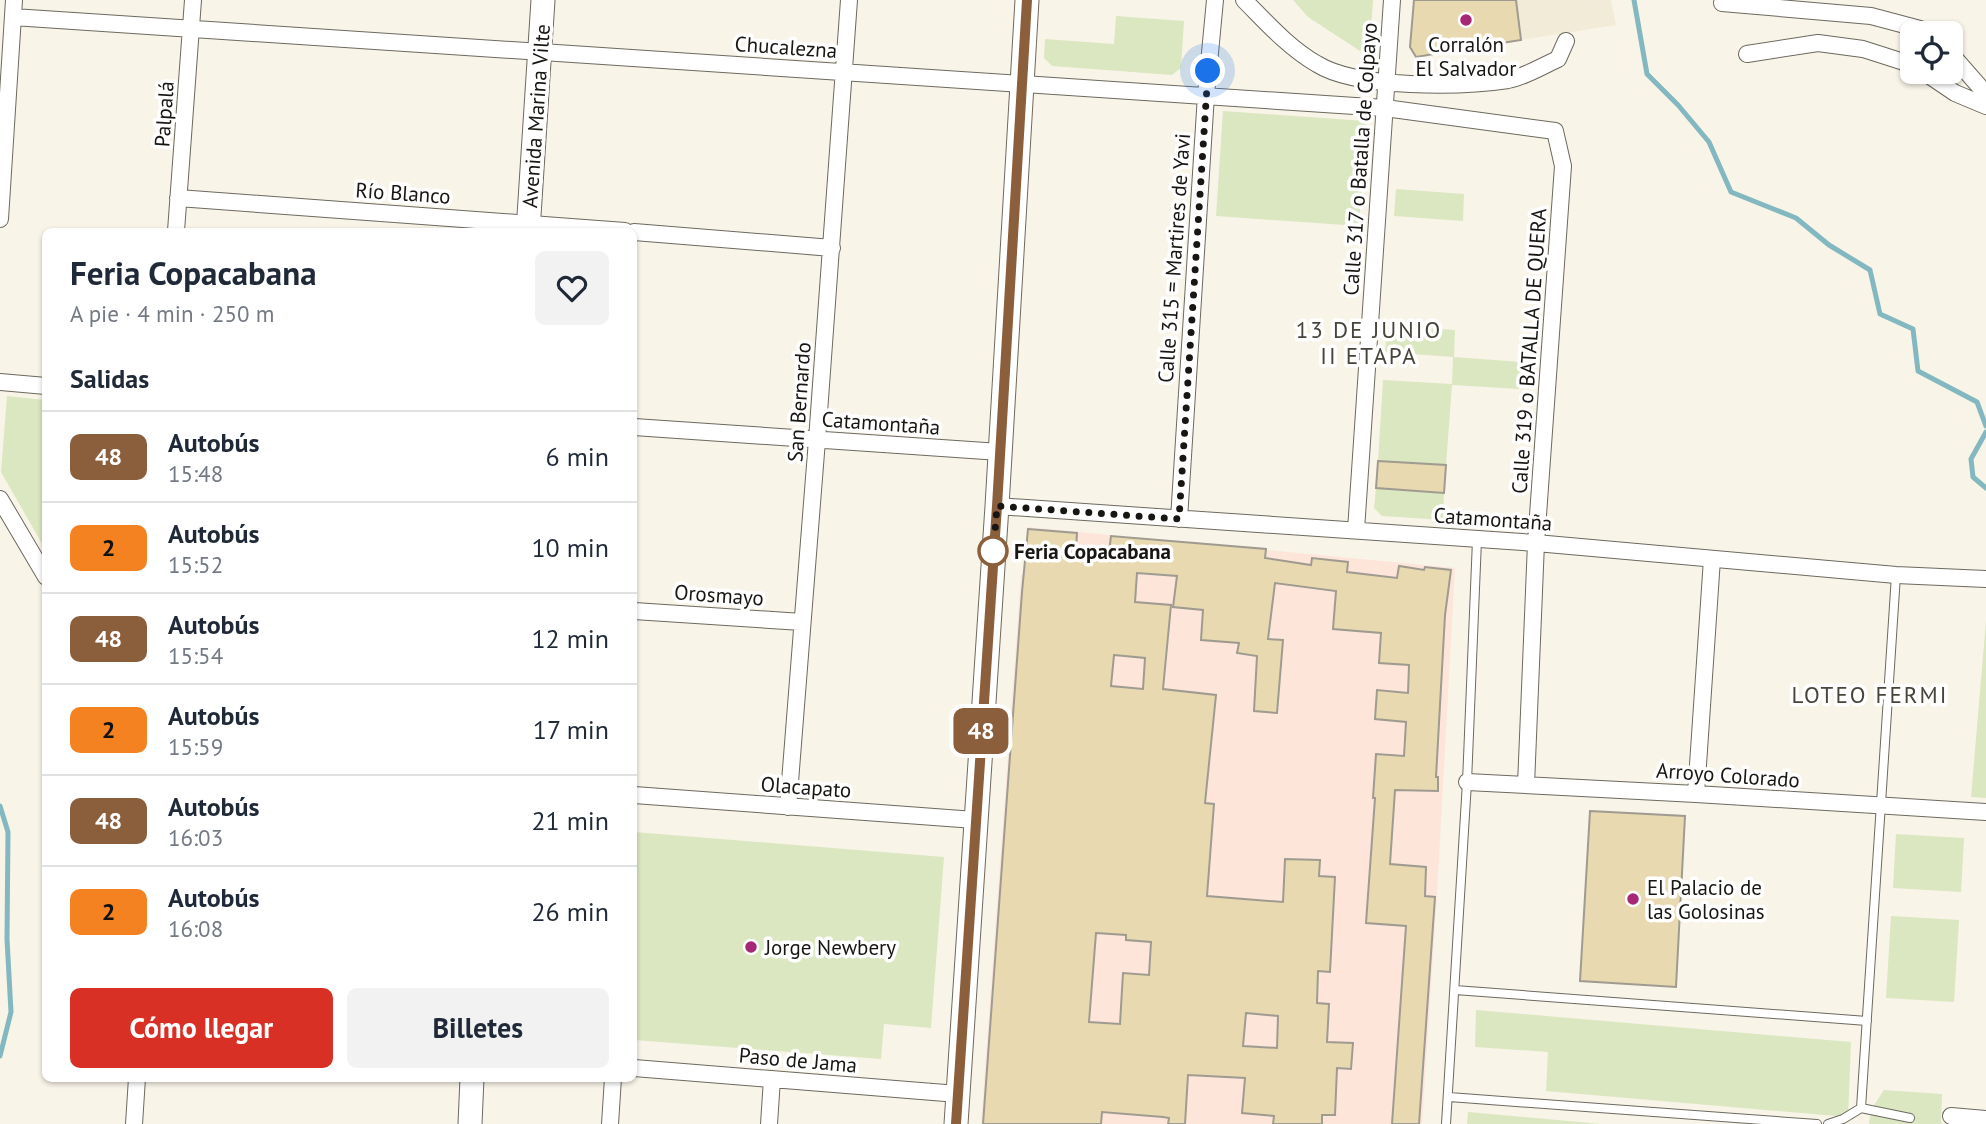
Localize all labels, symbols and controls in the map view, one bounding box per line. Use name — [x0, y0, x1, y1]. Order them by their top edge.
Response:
marker: Corralón El Salvador — [1458, 12, 1474, 28]
map controls — [1900, 21, 1963, 84]
button: locate — [1900, 21, 1963, 84]
street label: Calle 317 o Batalla de Colpayo — [1337, 22, 1383, 296]
street label: Avenida Marina Vilte — [516, 23, 556, 209]
street label: Chucalezna — [734, 30, 838, 64]
place label: Corralón El Salvador — [1416, 31, 1516, 82]
your location — [1190, 53, 1225, 88]
street label: Palpalá — [148, 80, 180, 148]
street label: Calle 315 = Martires de Yavi — [1152, 132, 1196, 384]
street label: Río Blanco — [355, 176, 451, 210]
street label: Calle 319 o BATALLA DE QUERA — [1506, 207, 1552, 495]
text: Feria Copacabana — [70, 251, 317, 294]
button: heart — [535, 251, 609, 325]
text: A pie · 4 min · 250 m — [70, 299, 274, 328]
district label: 13 DE JUNIO II ETAPA — [1296, 315, 1442, 370]
street label: San Bernardo — [781, 341, 817, 463]
text: Salidas — [70, 362, 149, 395]
street label: Catamontaña — [821, 405, 941, 441]
text: Autobús — [168, 426, 260, 459]
text: 6 min — [546, 440, 609, 473]
text: 48 — [95, 441, 122, 472]
text: 15:48 — [168, 459, 223, 488]
street label: Catamontaña — [1433, 501, 1553, 537]
text: Autobús — [168, 517, 260, 550]
text: 10 min — [531, 531, 609, 564]
text: 2 — [102, 532, 115, 563]
marker: Feria Copacabana — [978, 536, 1008, 566]
place label: Feria Copacabana — [1014, 538, 1171, 565]
text: 15:52 — [168, 550, 223, 579]
street label: Orosmayo — [673, 578, 765, 612]
text: Autobús — [168, 608, 260, 641]
text: 12 min — [531, 622, 609, 655]
text: 48 — [95, 623, 122, 654]
text: 15:54 — [168, 641, 223, 670]
district label: LOTEO FERMI — [1792, 680, 1948, 709]
text: Autobús — [168, 699, 260, 732]
line badge: 48 — [950, 708, 1012, 754]
text: 17 min — [533, 713, 609, 746]
text: 2 — [102, 714, 115, 745]
text: 48 — [967, 715, 995, 746]
text: 15:59 — [168, 732, 223, 761]
street label: Arroyo Colorado — [1655, 757, 1801, 793]
street label: Olacapato — [760, 770, 852, 804]
text: Autobús — [168, 790, 260, 823]
text: 21 min — [531, 804, 609, 837]
text: 48 — [95, 805, 122, 836]
text: 16:03 — [168, 823, 223, 852]
place label: El Palacio de las Golosinas — [1647, 874, 1765, 925]
text: Autobús — [168, 881, 260, 914]
marker: El Palacio de las Golosinas — [1625, 891, 1641, 907]
text: 26 min — [531, 895, 609, 928]
text: 2 — [102, 896, 115, 927]
text: 16:08 — [168, 914, 223, 943]
place label: Jorge Newbery — [764, 934, 896, 961]
marker: Jorge Newbery — [743, 939, 759, 955]
button: Cómo llegar — [70, 988, 333, 1068]
button: Billetes — [347, 988, 609, 1068]
street label: Paso de Jama — [738, 1041, 858, 1079]

